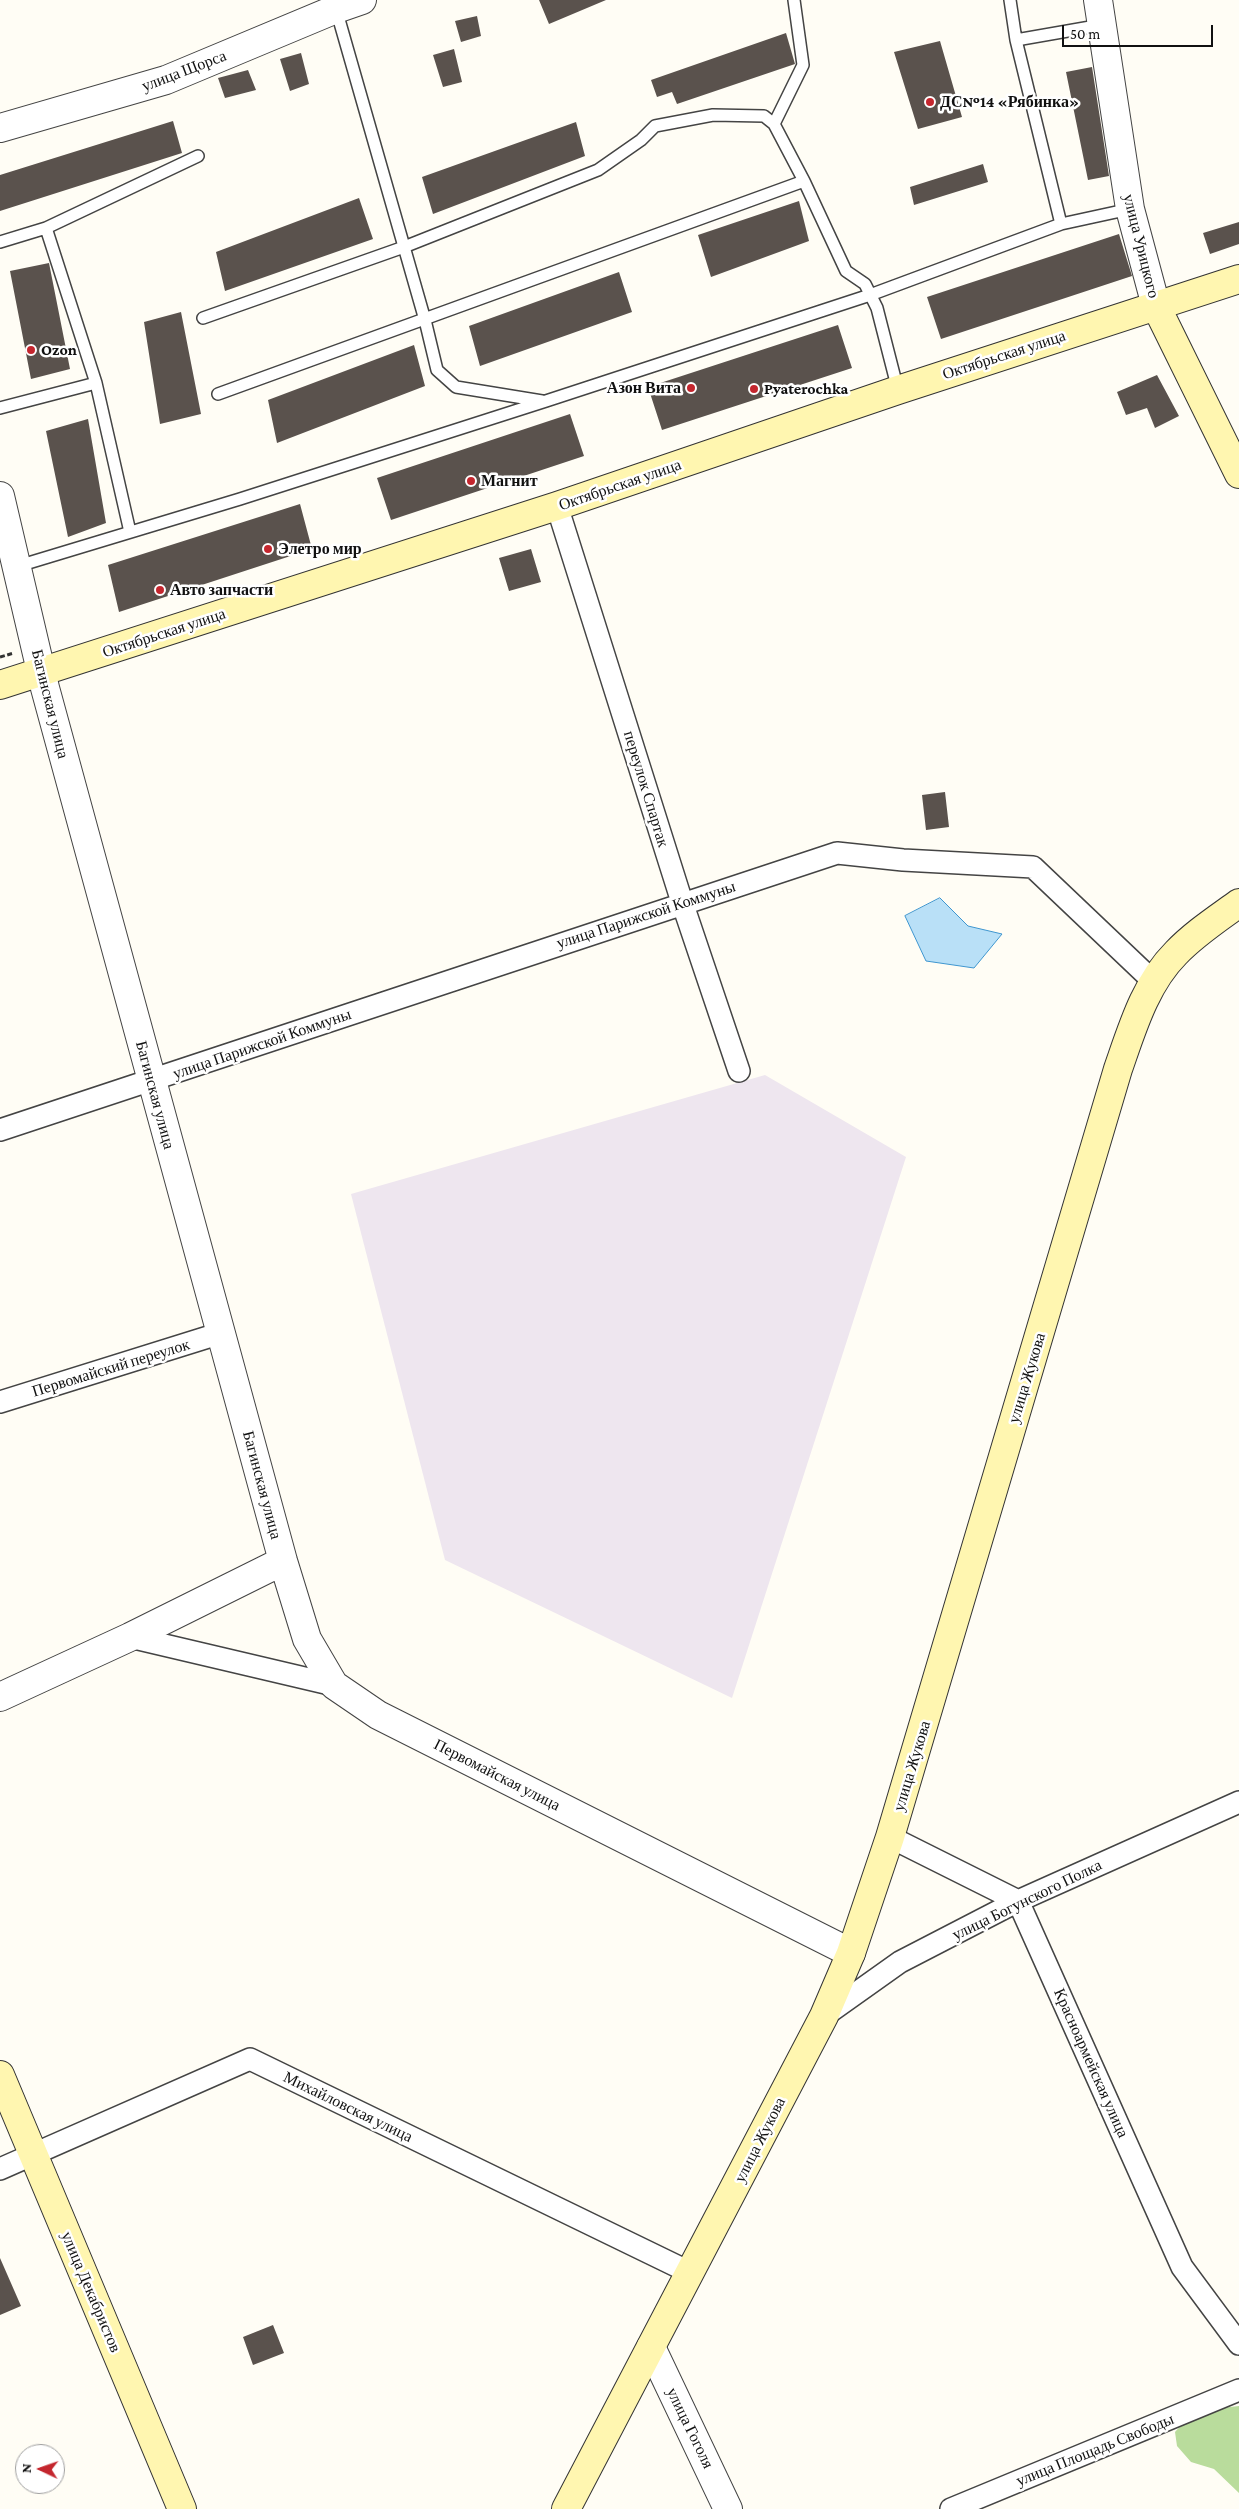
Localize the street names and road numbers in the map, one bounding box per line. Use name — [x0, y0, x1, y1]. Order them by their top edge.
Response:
street label: улица Щорса — [139, 46, 229, 96]
street label: улица Урицкого — [1119, 192, 1163, 300]
street label: Октябрьская улица — [940, 326, 1068, 384]
street label: Октябрьская улица — [556, 455, 684, 515]
street label: Октябрьская улица — [100, 604, 228, 662]
street label: Багинская улица — [27, 648, 73, 760]
street label: переулок Спартак — [619, 729, 673, 849]
street label: улица Парижской Коммуны — [554, 877, 738, 953]
street label: улица Парижской Коммуны — [170, 1004, 354, 1084]
street label: Багинская улица — [131, 1039, 179, 1151]
street label: улица Жукова — [1004, 1331, 1050, 1425]
street label: Первомайский переулок — [30, 1335, 192, 1401]
street label: Багинская улица — [238, 1429, 286, 1541]
street label: улица Жукова — [889, 1719, 935, 1813]
street label: Первомайская улица — [431, 1735, 563, 1815]
street label: улица Богунского Полка — [949, 1855, 1105, 1945]
street label: Красноармейская улица — [1049, 1985, 1133, 2141]
street label: Михайловская улица — [280, 2067, 416, 2147]
street label: улица Жукова — [730, 2094, 790, 2186]
street label: улица Декабристов — [57, 2229, 125, 2355]
street label: улица Гоголя — [662, 2384, 718, 2472]
street label: улица Площадь Свободы — [1013, 2410, 1177, 2490]

